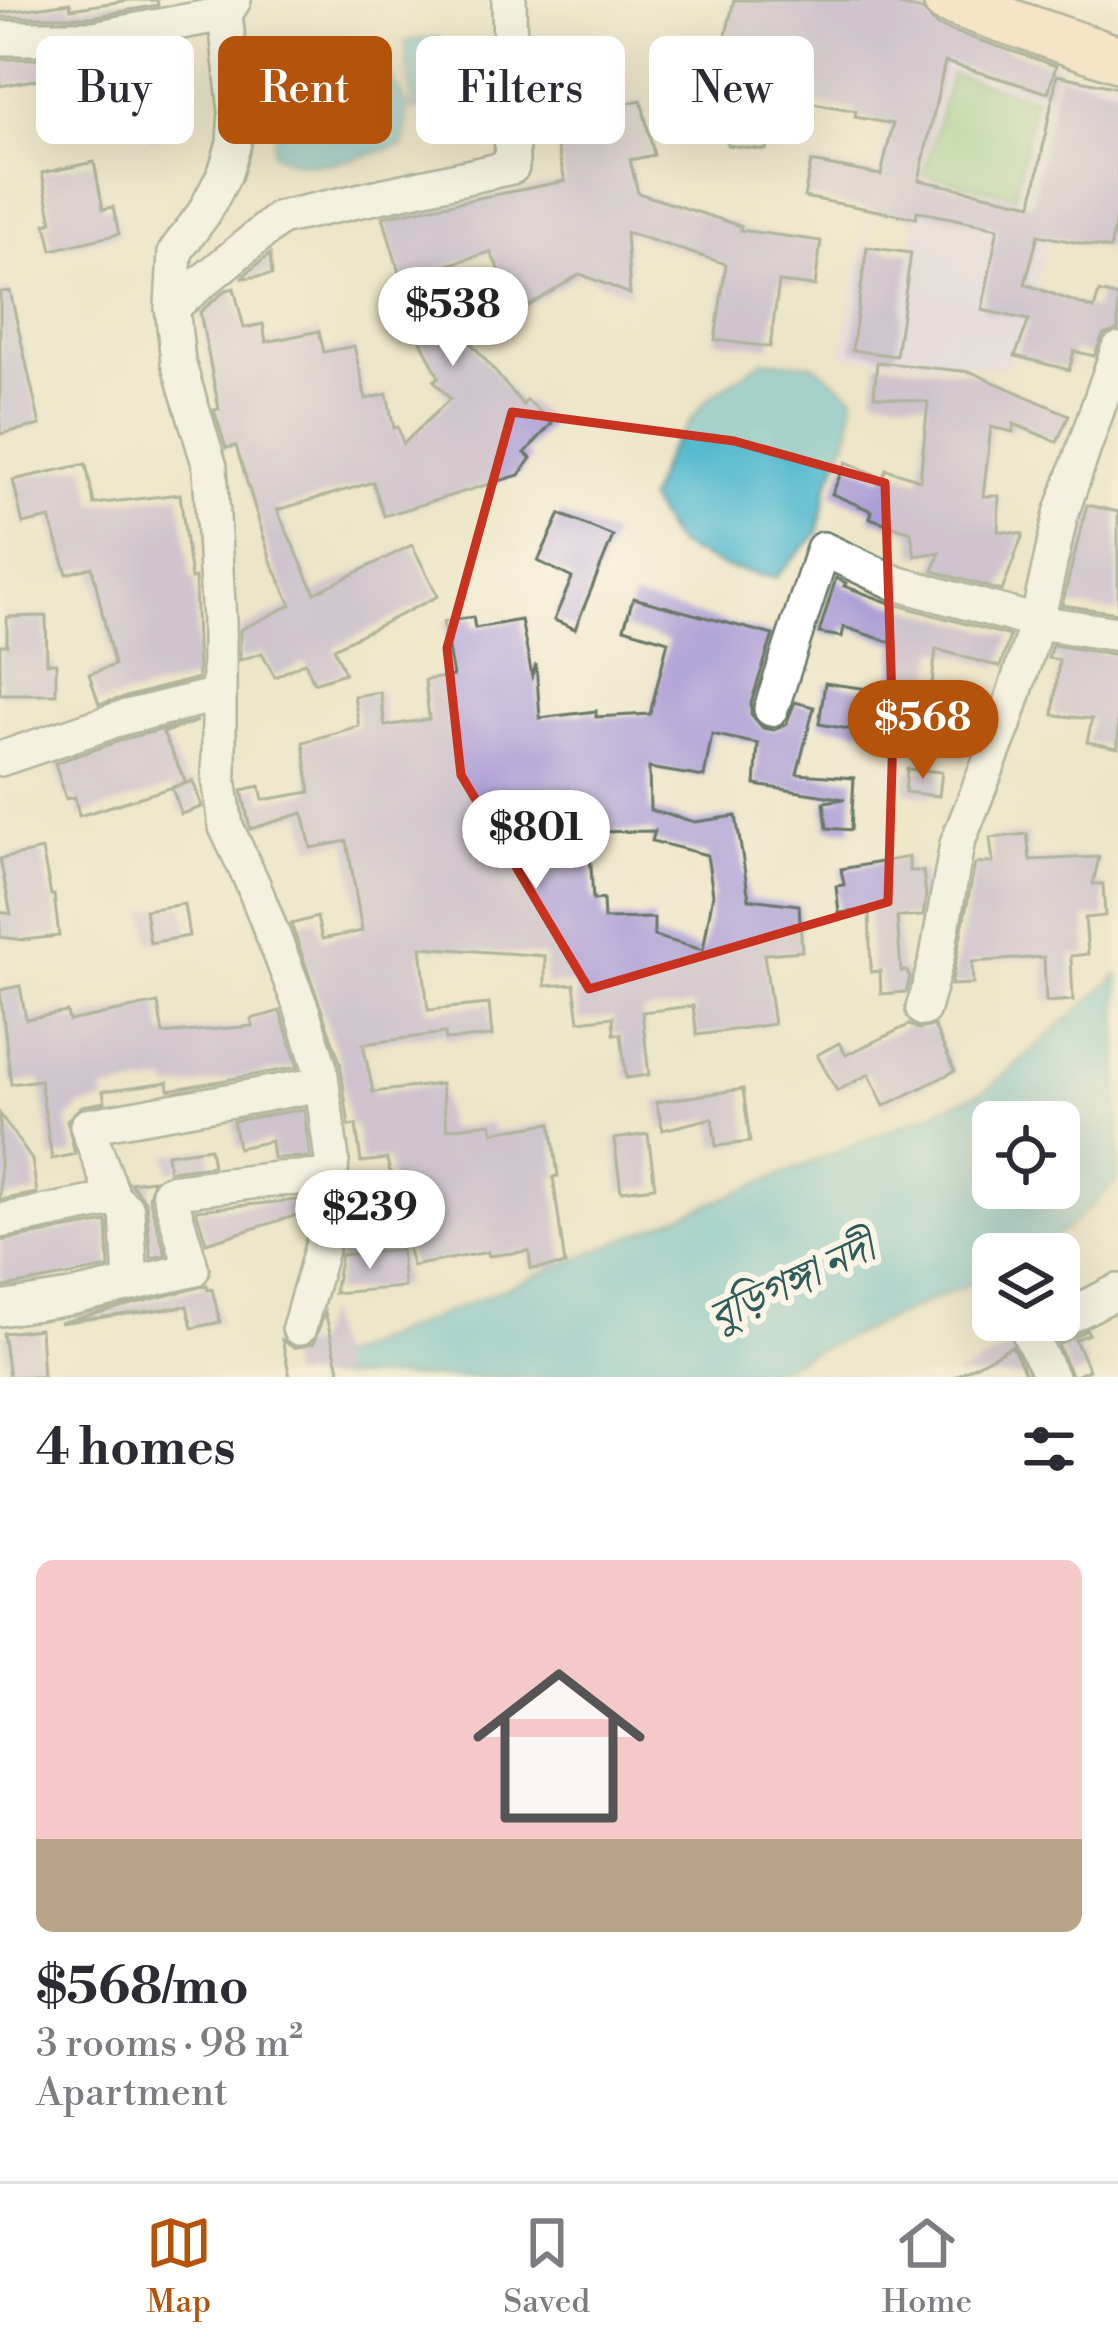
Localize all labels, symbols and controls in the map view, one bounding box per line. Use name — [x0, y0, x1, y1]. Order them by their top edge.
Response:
chip: Buy — [36, 36, 194, 144]
chip: Rent — [218, 36, 392, 144]
chip: Filters — [416, 36, 625, 144]
chip: New — [649, 36, 814, 144]
pin: $538 — [382, 267, 524, 369]
text: $538 — [405, 281, 501, 330]
pin: $568 — [852, 680, 994, 782]
text: $568 — [875, 694, 971, 743]
pin: $801 — [465, 790, 607, 892]
text: $801 — [489, 804, 583, 853]
map controls — [972, 1101, 1080, 1341]
button: locate — [972, 1101, 1080, 1209]
pin: $239 — [299, 1170, 441, 1272]
text: $239 — [322, 1184, 418, 1233]
water label: বুড়িগঙ্গা নদী — [701, 1220, 888, 1345]
button: layers — [972, 1233, 1080, 1341]
icon: filters — [1016, 1416, 1082, 1482]
text: 4 homes — [36, 1417, 236, 1481]
icon: home — [451, 1638, 667, 1854]
text: $568/mo — [36, 1956, 249, 2020]
text: 3 rooms · 98 m² — [36, 2020, 303, 2069]
text: Apartment — [36, 2069, 228, 2118]
tab: Map — [146, 2210, 212, 2323]
tab: Saved — [503, 2210, 590, 2323]
tab: Home — [882, 2210, 972, 2323]

